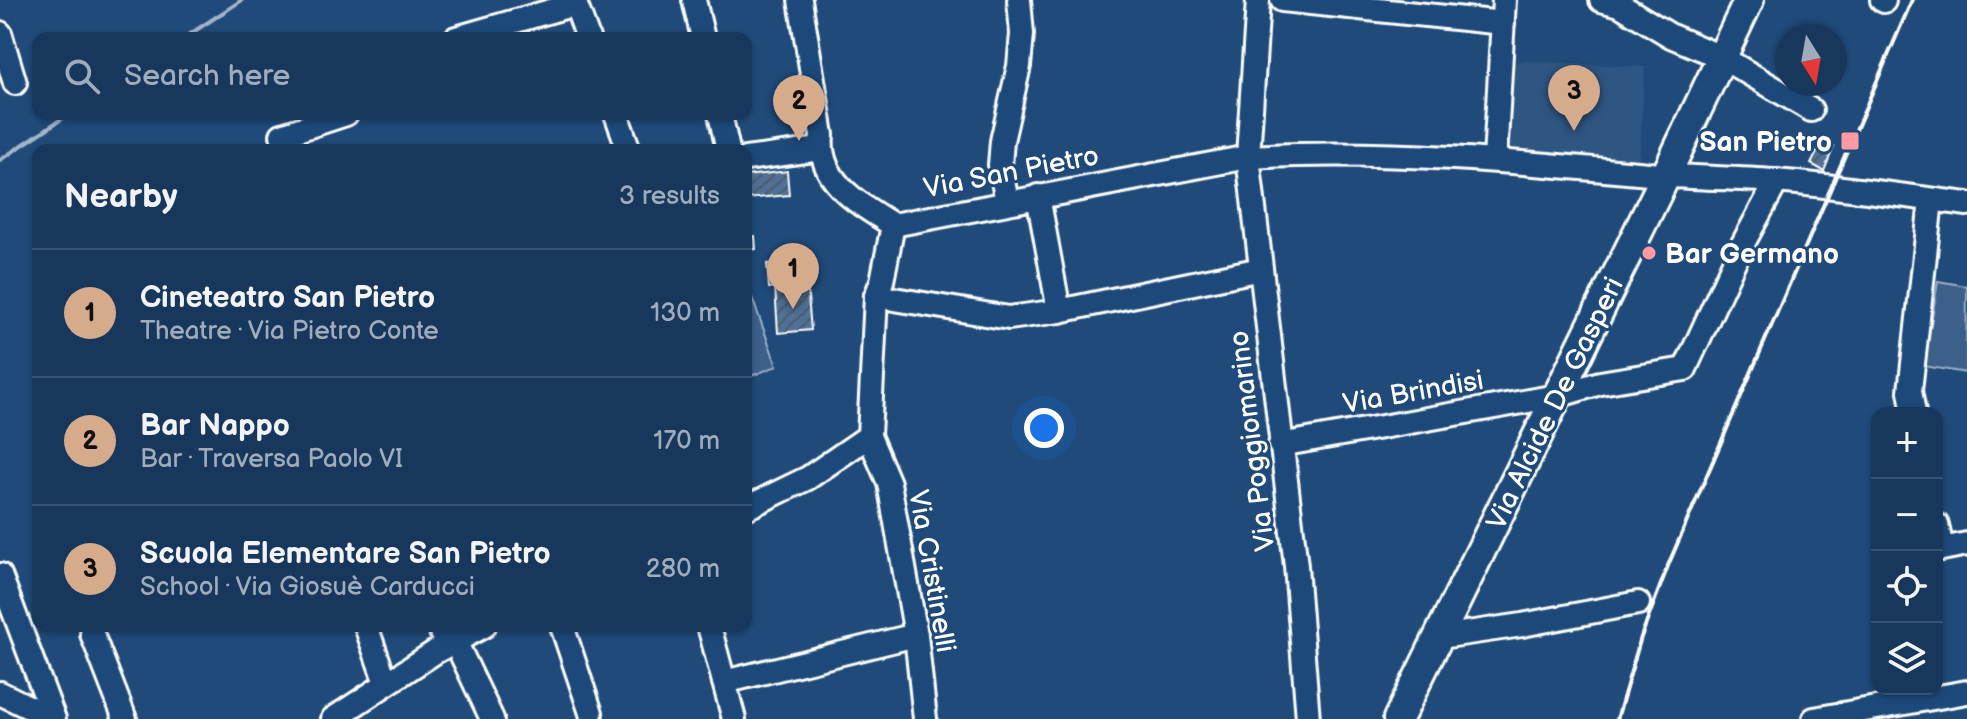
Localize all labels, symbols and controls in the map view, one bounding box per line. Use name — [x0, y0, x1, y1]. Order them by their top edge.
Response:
north arrow — [1775, 24, 1847, 96]
search box — [32, 32, 752, 120]
icon: search — [60, 54, 104, 98]
text: Search here — [124, 58, 290, 94]
pin: 3 — [1548, 65, 1600, 131]
pin: 2 — [773, 75, 825, 141]
place label: San Pietro — [1699, 126, 1832, 159]
marker: San Pietro — [1839, 130, 1861, 152]
street label: Via San Pietro — [921, 139, 1102, 206]
text: Nearby — [64, 176, 178, 217]
text: 3 results — [619, 181, 720, 212]
place label: Bar Germano — [1665, 238, 1839, 271]
pin: 1 — [767, 243, 819, 309]
marker: Bar Germano — [1640, 244, 1658, 262]
street label: Via Alcide De Gasperi — [1480, 272, 1631, 535]
text: Cineteatro San Pietro — [140, 280, 435, 316]
text: 1 — [85, 298, 95, 329]
text: 130 m — [650, 298, 720, 329]
text: Theatre · Via Pietro Conte — [140, 316, 439, 347]
street label: Via Poggiomarino — [1223, 329, 1282, 553]
street label: Via Brindisi — [1341, 364, 1486, 421]
map controls — [1871, 407, 1943, 695]
button: + — [1871, 407, 1943, 479]
text: Bar Nappo — [140, 408, 290, 444]
your location — [1024, 408, 1064, 448]
text: 2 — [82, 426, 98, 457]
text: 170 m — [653, 426, 720, 457]
text: Bar · Traversa Paolo VI — [140, 444, 403, 475]
button: − — [1871, 479, 1943, 551]
street label: Via Cristinelli — [901, 488, 962, 655]
text: Scuola Elementare San Pietro — [140, 536, 551, 572]
button: locate — [1871, 551, 1943, 623]
text: 3 — [82, 554, 98, 585]
text: 280 m — [646, 554, 720, 585]
text: School · Via Giosuè Carducci — [140, 572, 475, 603]
button: layers — [1871, 623, 1943, 695]

